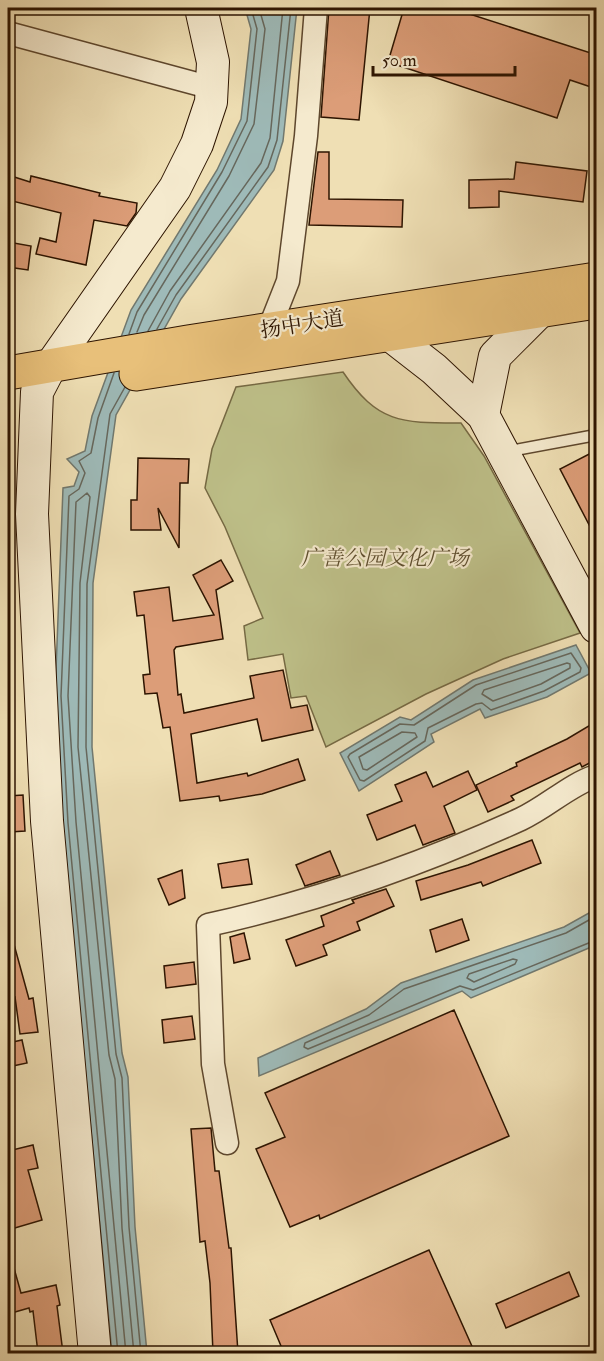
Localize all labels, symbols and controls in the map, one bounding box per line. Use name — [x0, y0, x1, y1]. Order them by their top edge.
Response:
scale bar — [373, 39, 516, 77]
text: 50 m — [382, 49, 417, 72]
street label: 扬中大道 — [258, 305, 346, 344]
park label: 广善公园文化广场 — [301, 545, 471, 572]

